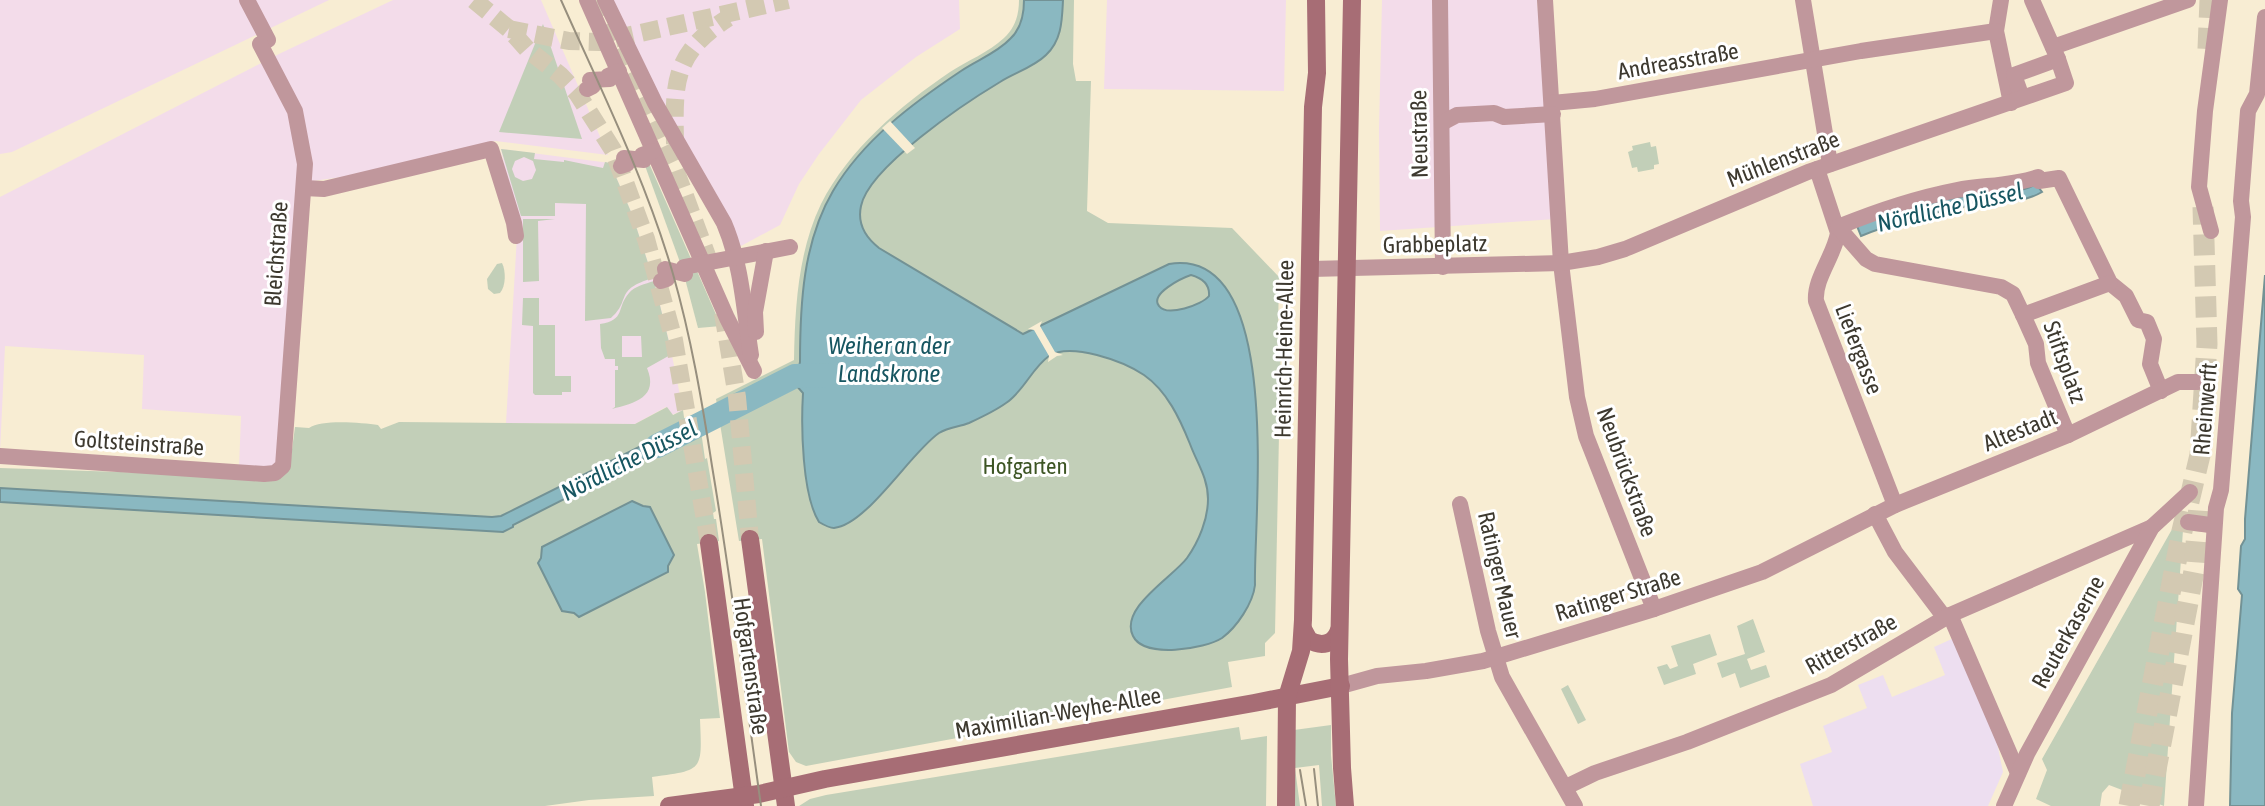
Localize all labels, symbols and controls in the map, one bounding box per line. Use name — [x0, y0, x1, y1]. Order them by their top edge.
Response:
street label: Andreasstraße — [1615, 38, 1741, 84]
street label: Neustraße — [1405, 90, 1433, 178]
street label: Mühlenstraße — [1723, 126, 1843, 192]
water label: Nördliche Düssel — [1874, 177, 2026, 237]
street label: Bleichstraße — [259, 201, 293, 307]
street label: Grabbeplatz — [1383, 230, 1487, 258]
street label: Heinrich-Heine-Allee — [1269, 260, 1299, 438]
street label: Liefergasse — [1830, 300, 1888, 398]
street label: Stiftsplatz — [2038, 317, 2092, 407]
water label: Weiher an der Landskrone — [828, 332, 951, 387]
street label: Rheinwerft — [2188, 362, 2222, 456]
street label: Altestadt — [1979, 403, 2061, 457]
street label: Neubrückstraße — [1592, 404, 1662, 540]
water label: Nördliche Düssel — [556, 414, 702, 506]
street label: Goltsteinstraße — [73, 425, 205, 461]
park label: Hofgarten — [982, 453, 1068, 479]
street label: Ratinger Mauer — [1473, 509, 1528, 642]
street label: Ratinger Straße — [1552, 564, 1684, 626]
street label: Reuterkaserne — [2026, 571, 2110, 693]
street label: Hofgartenstraße — [729, 596, 773, 736]
street label: Ritterstraße — [1801, 608, 1901, 680]
street label: Maximilian-Weyhe-Allee — [953, 682, 1163, 744]

